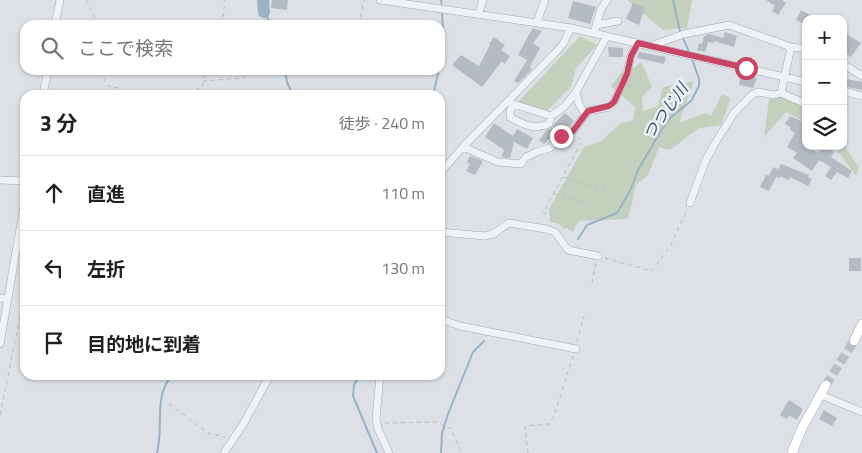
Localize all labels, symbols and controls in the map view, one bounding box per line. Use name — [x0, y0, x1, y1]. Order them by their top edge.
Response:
map controls — [802, 15, 847, 150]
button: + — [802, 15, 847, 60]
search box — [20, 20, 445, 75]
text: ここで検索 — [78, 33, 173, 62]
icon: search — [38, 34, 66, 62]
route start — [735, 57, 758, 80]
button: − — [802, 60, 847, 105]
water label: つつじ川 — [636, 76, 695, 144]
button: layers — [802, 105, 847, 150]
text: 3 分 — [40, 107, 77, 139]
text: 徒歩 · 240 m — [339, 111, 425, 135]
route end — [550, 125, 573, 148]
icon: ahead — [40, 179, 68, 207]
text: 直進 — [87, 179, 125, 208]
text: 110 m — [381, 181, 425, 205]
icon: left — [40, 254, 68, 282]
text: 左折 — [87, 254, 125, 283]
text: 130 m — [381, 256, 425, 280]
icon: arrive — [40, 329, 68, 357]
text: 目的地に到着 — [87, 329, 201, 358]

